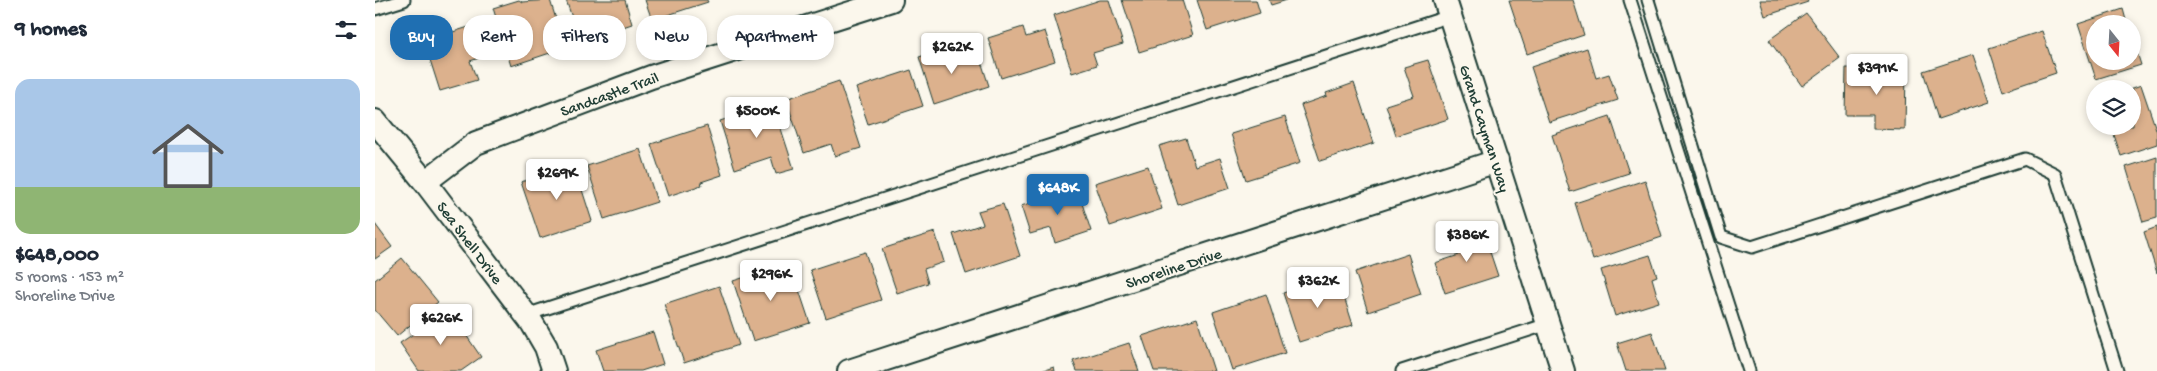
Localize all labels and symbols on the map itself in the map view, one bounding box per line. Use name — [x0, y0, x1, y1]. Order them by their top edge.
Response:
north arrow — [2086, 15, 2141, 70]
pin: $262K — [917, 32, 987, 75]
pin: $391K — [1842, 54, 1912, 96]
street label: Grand Cayman Way — [1453, 63, 1512, 195]
street label: Sandcastle Trail — [558, 70, 662, 123]
pin: $500K — [722, 96, 792, 139]
pin: $269K — [522, 158, 592, 201]
pin: $648K — [1023, 174, 1093, 216]
street label: Sea Shell Drive — [431, 199, 506, 290]
pin: $386K — [1432, 220, 1502, 263]
street label: Shoreline Drive — [1124, 246, 1225, 295]
pin: $296K — [736, 260, 806, 302]
pin: $362K — [1283, 266, 1353, 309]
pin: $626K — [406, 304, 476, 346]

